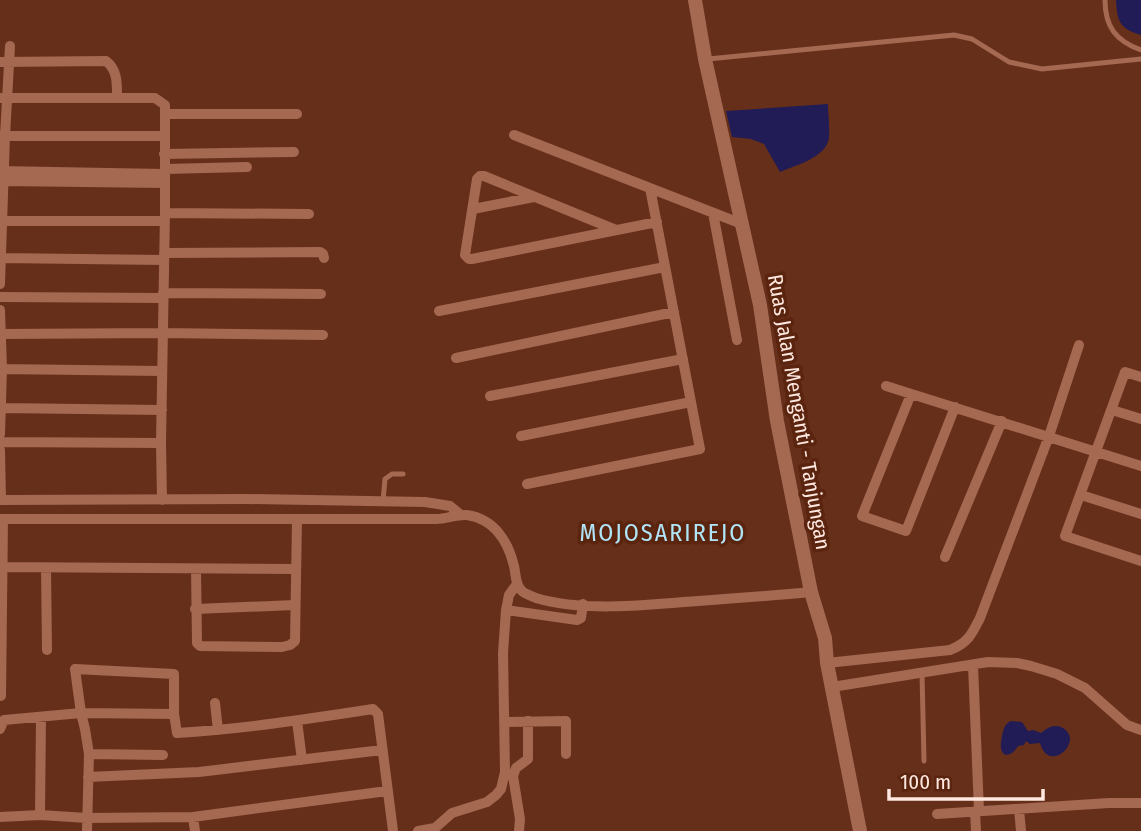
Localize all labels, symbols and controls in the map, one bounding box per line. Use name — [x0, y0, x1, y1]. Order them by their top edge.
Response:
street label: Ruas Jalan Menganti - Tanjungan — [762, 272, 836, 552]
district label: MOJOSARIREJO — [580, 519, 746, 547]
scale bar — [889, 758, 1043, 802]
text: 100 m — [900, 769, 951, 795]

